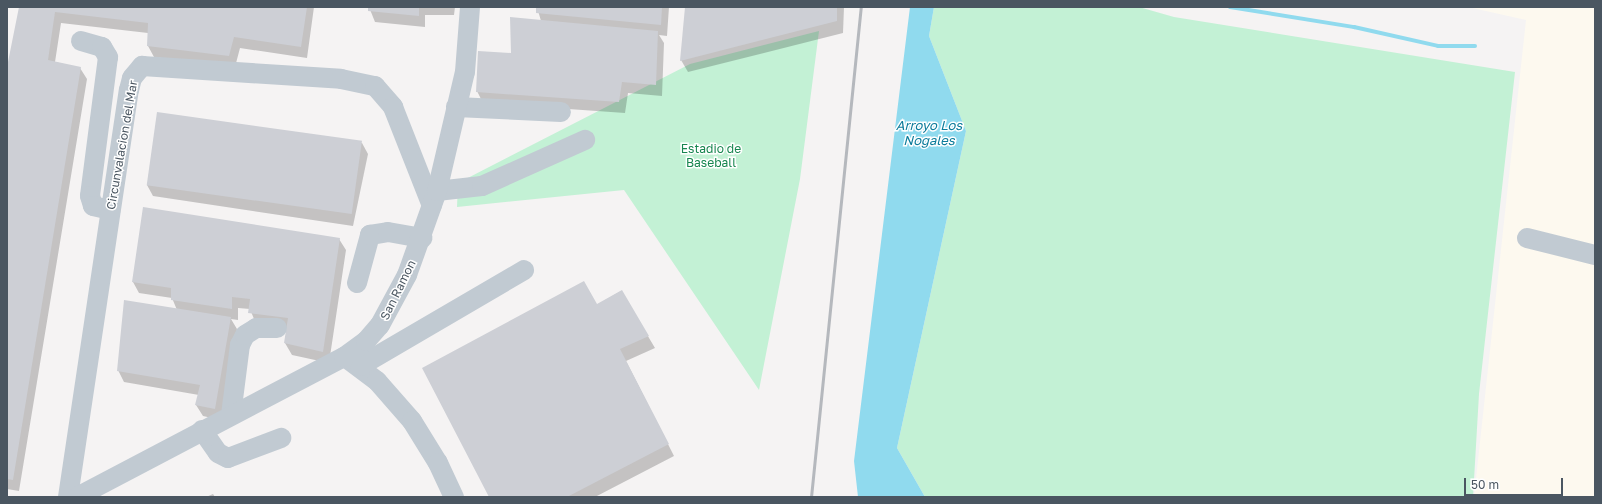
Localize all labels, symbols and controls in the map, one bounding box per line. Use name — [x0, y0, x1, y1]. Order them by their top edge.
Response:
street label: Circunvalacion del Mar — [104, 79, 140, 211]
water label: Arroyo Los Nogales — [896, 118, 962, 149]
park label: Estadio de Baseball — [681, 142, 741, 170]
street label: San Ramon — [377, 258, 419, 322]
scale bar — [1466, 470, 1565, 496]
text: 50 m — [1471, 477, 1499, 492]

